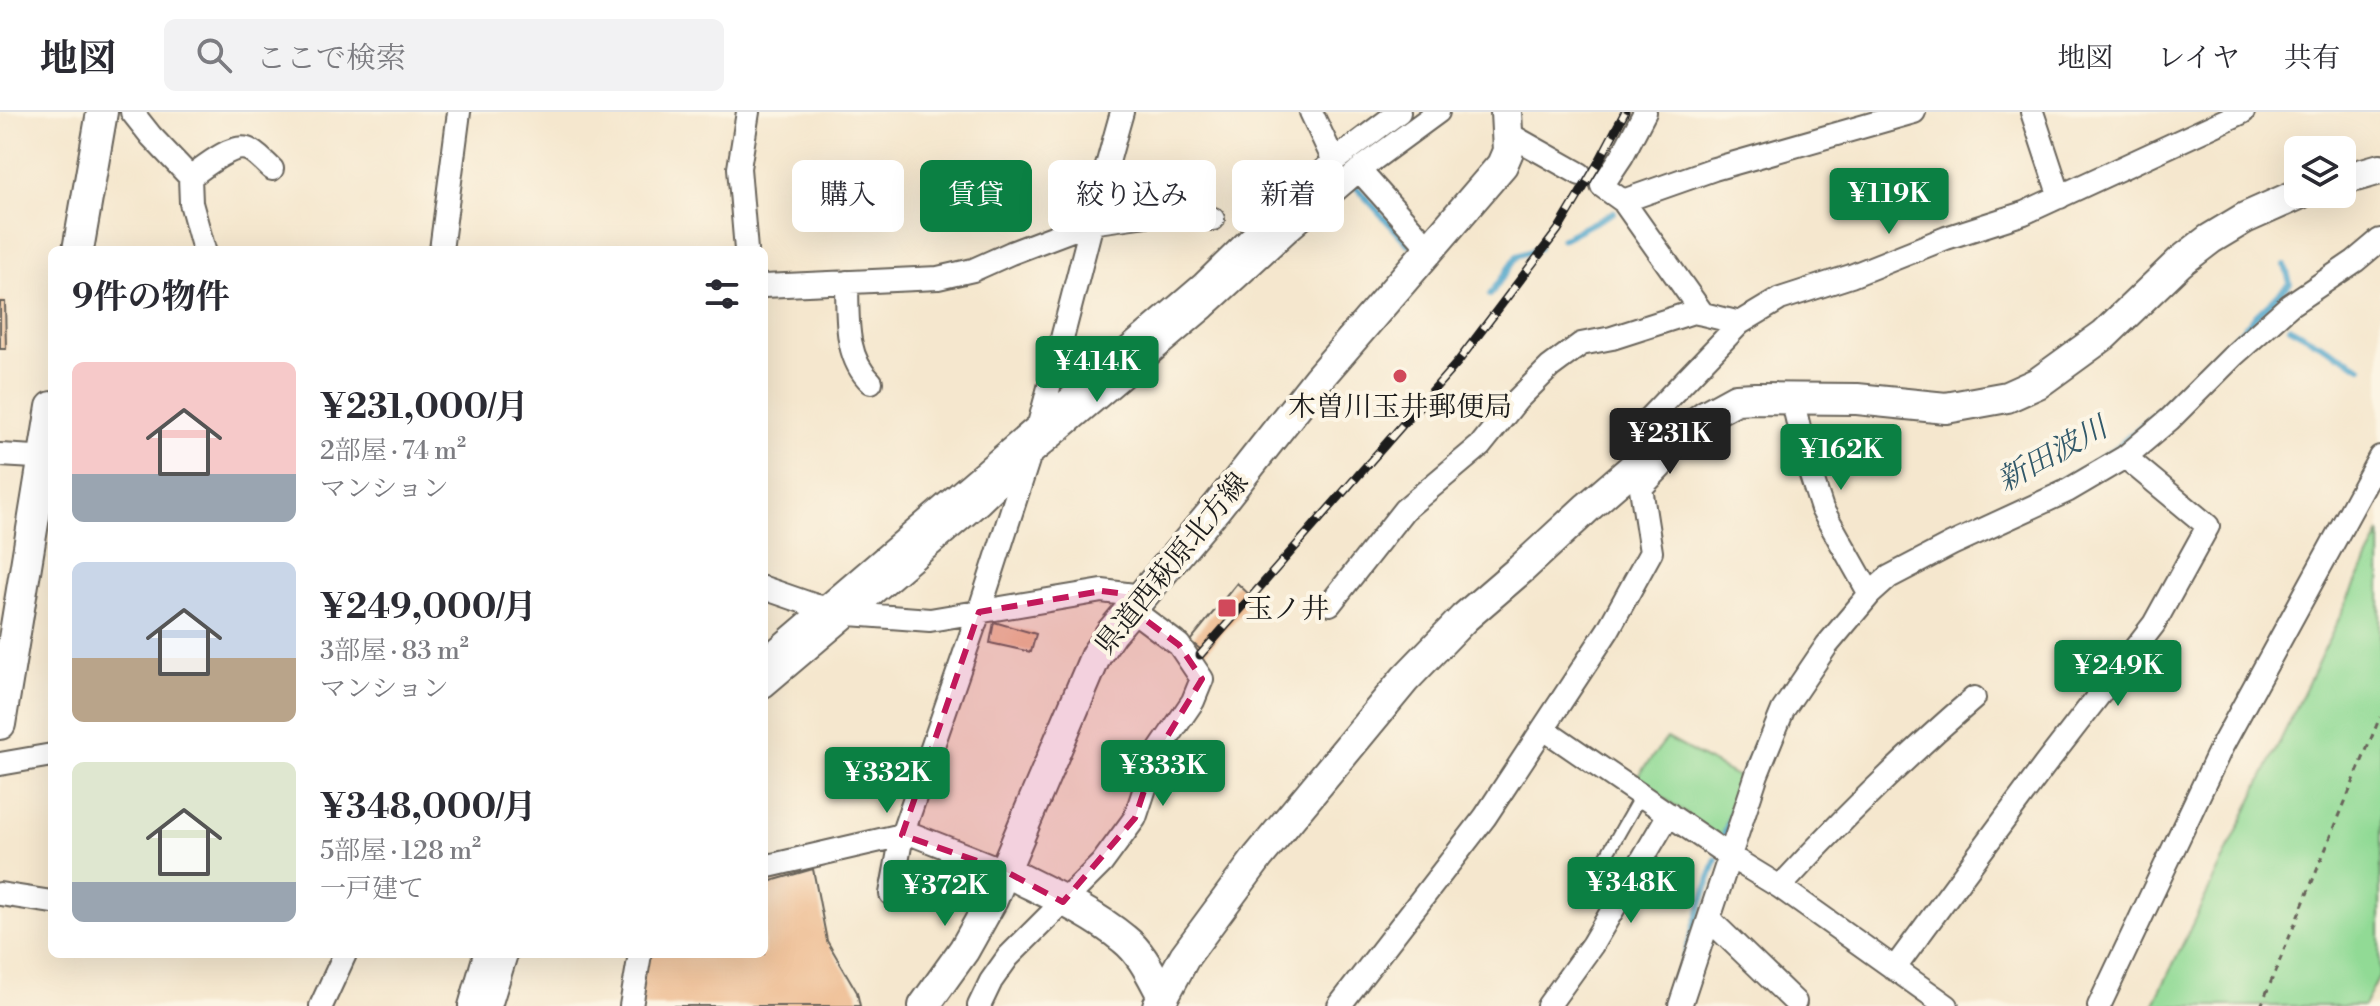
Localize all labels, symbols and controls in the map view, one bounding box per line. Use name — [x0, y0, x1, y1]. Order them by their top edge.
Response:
search box — [164, 19, 724, 91]
icon: search — [192, 33, 236, 77]
text: 地図 — [40, 36, 116, 83]
text: ここで検索 — [256, 40, 406, 78]
text: 地図 — [2057, 41, 2113, 76]
text: レイヤ — [2157, 41, 2240, 76]
text: 共有 — [2284, 41, 2340, 76]
map controls — [2284, 136, 2356, 208]
button: layers — [2284, 136, 2356, 208]
chip: 購入 — [792, 160, 904, 232]
chip: 賃貸 — [920, 160, 1032, 232]
chip: 絞り込み — [1048, 160, 1216, 232]
chip: 新着 — [1232, 160, 1344, 232]
pin: ¥119K — [1833, 168, 1945, 236]
text: ¥119K — [1848, 178, 1930, 210]
icon: filters — [700, 272, 744, 316]
text: 9件の物件 — [72, 277, 229, 319]
pin: ¥414K — [1041, 336, 1153, 404]
text: ¥414K — [1054, 346, 1140, 378]
marker: 木曽川玉井郵便局 — [1391, 367, 1409, 385]
text: ¥231,000/月 — [320, 387, 529, 429]
place label: 木曽川玉井郵便局 — [1288, 390, 1512, 425]
icon: home — [136, 394, 232, 490]
pin: ¥231K — [1614, 408, 1726, 476]
water label: 新田波川 — [1991, 408, 2117, 501]
text: ¥231K — [1628, 418, 1712, 450]
pin: ¥162K — [1785, 424, 1897, 492]
text: ¥162K — [1798, 434, 1884, 466]
text: 2部屋 · 74 m² — [320, 435, 466, 467]
street label: 県道西萩原北方線 — [1088, 466, 1256, 662]
text: マンション — [320, 473, 449, 505]
text: ¥249,000/月 — [320, 587, 537, 629]
place label: 玉ノ井 — [1245, 592, 1329, 627]
icon: home — [136, 594, 232, 690]
marker: 玉ノ井 — [1216, 597, 1238, 619]
text: 3部屋 · 83 m² — [320, 635, 469, 667]
pin: ¥249K — [2062, 640, 2174, 708]
text: ¥249K — [2072, 650, 2164, 682]
text: マンション — [320, 673, 449, 705]
pin: ¥333K — [1107, 740, 1219, 808]
pin: ¥332K — [831, 747, 943, 815]
text: ¥333K — [1119, 750, 1207, 782]
text: ¥332K — [843, 757, 931, 789]
text: ¥348,000/月 — [320, 787, 537, 829]
icon: home — [136, 794, 232, 890]
text: 5部屋 · 128 m² — [320, 835, 481, 867]
pin: ¥348K — [1575, 857, 1687, 925]
pin: ¥372K — [889, 860, 1001, 928]
text: ¥348K — [1585, 867, 1677, 899]
text: ¥372K — [901, 870, 989, 902]
text: 一戸建て — [320, 873, 424, 905]

